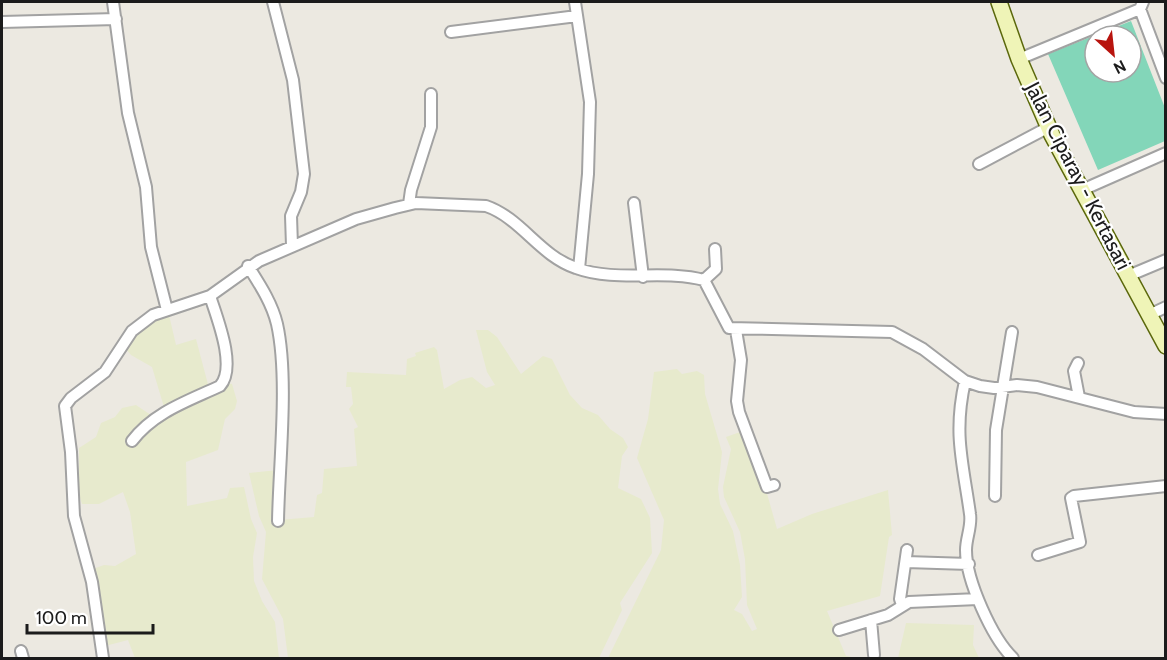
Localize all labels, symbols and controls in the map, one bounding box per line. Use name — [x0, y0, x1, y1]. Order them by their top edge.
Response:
north arrow — [1083, 24, 1143, 84]
text: N — [1110, 56, 1129, 78]
street label: Jalan Ciparay - Kertasari — [1020, 77, 1137, 274]
scale bar — [27, 597, 153, 635]
text: 100 m — [36, 607, 87, 629]

